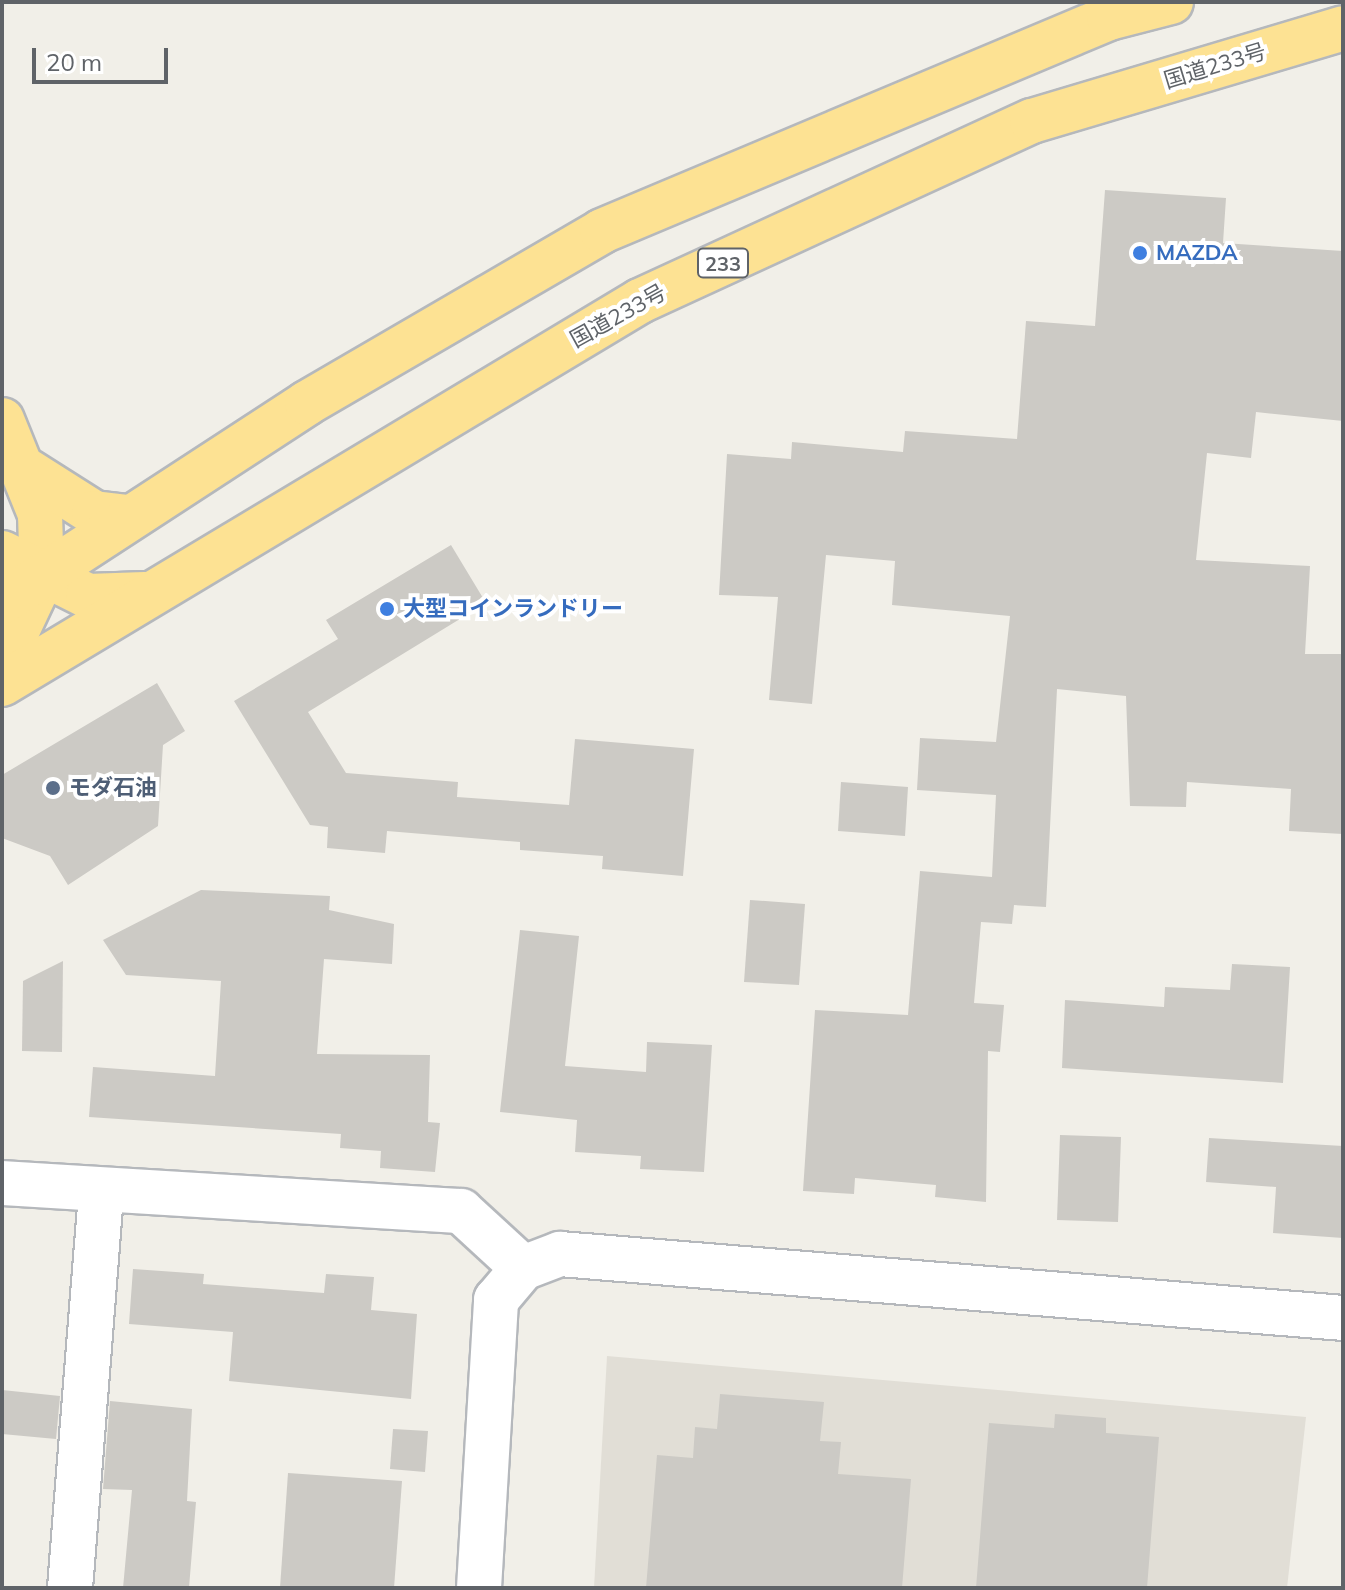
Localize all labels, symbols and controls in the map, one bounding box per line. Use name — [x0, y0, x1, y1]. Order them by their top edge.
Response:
scale bar — [36, 32, 172, 82]
street label: 国道233号 — [1161, 38, 1269, 94]
text: 20 m — [46, 47, 102, 77]
place label: MAZDA — [1156, 240, 1238, 266]
marker: MAZDA — [1131, 244, 1149, 262]
road number: 233 — [697, 247, 749, 279]
street label: 国道233号 — [565, 279, 671, 353]
place label: 大型コインランドリー — [403, 596, 623, 622]
marker: 大型コインランドリー — [378, 600, 396, 618]
place label: モダ石油 — [69, 775, 157, 801]
marker: モダ石油 — [44, 779, 62, 797]

